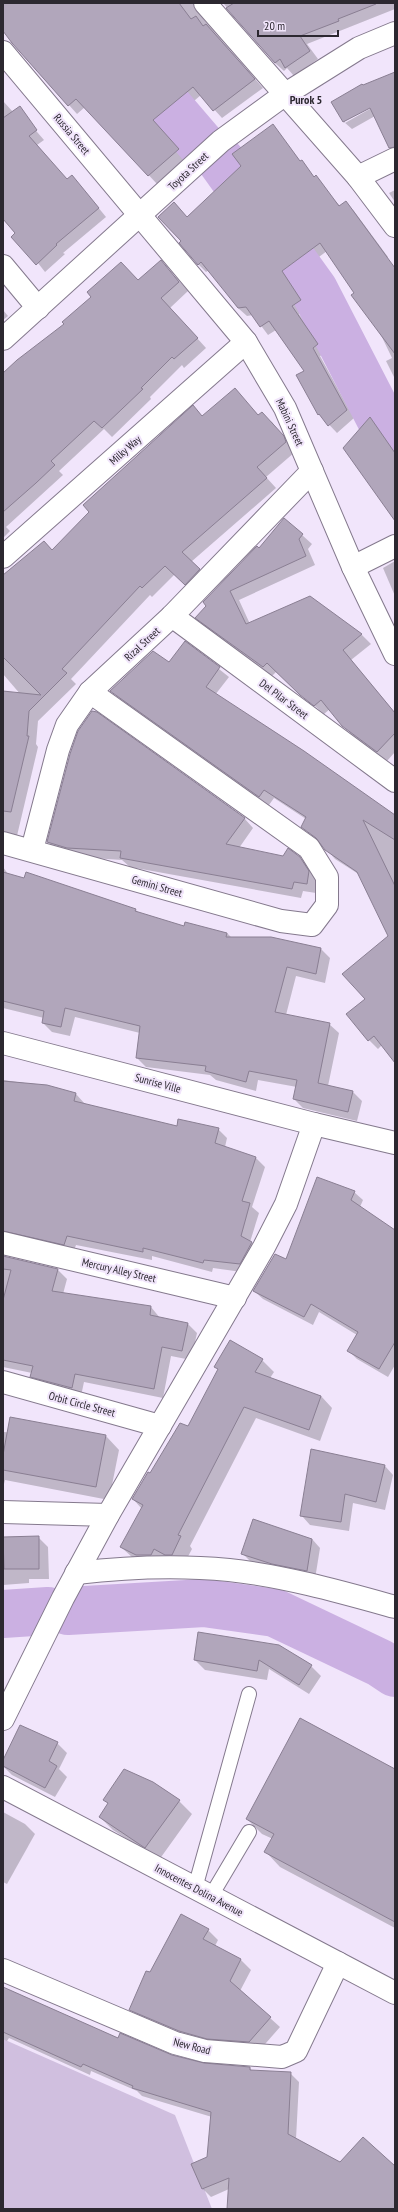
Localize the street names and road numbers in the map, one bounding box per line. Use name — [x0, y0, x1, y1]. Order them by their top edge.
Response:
street label: Russia Street — [51, 111, 93, 157]
street label: Toyota Street — [165, 149, 211, 193]
street label: Mabini Street — [273, 396, 307, 448]
street label: Milky Way — [106, 432, 144, 468]
street label: Rizal Street — [121, 624, 163, 664]
street label: Del Pilar Street — [257, 676, 311, 722]
street label: Gemini Street — [130, 872, 184, 900]
street label: Sunrise Ville — [133, 1070, 183, 1096]
street label: Mercury Alley Street — [81, 1255, 157, 1285]
street label: Orbit Circle Street — [47, 1388, 117, 1420]
street label: Innocentes Dolina Avenue — [152, 1861, 246, 1919]
street label: New Road — [172, 2035, 212, 2057]

